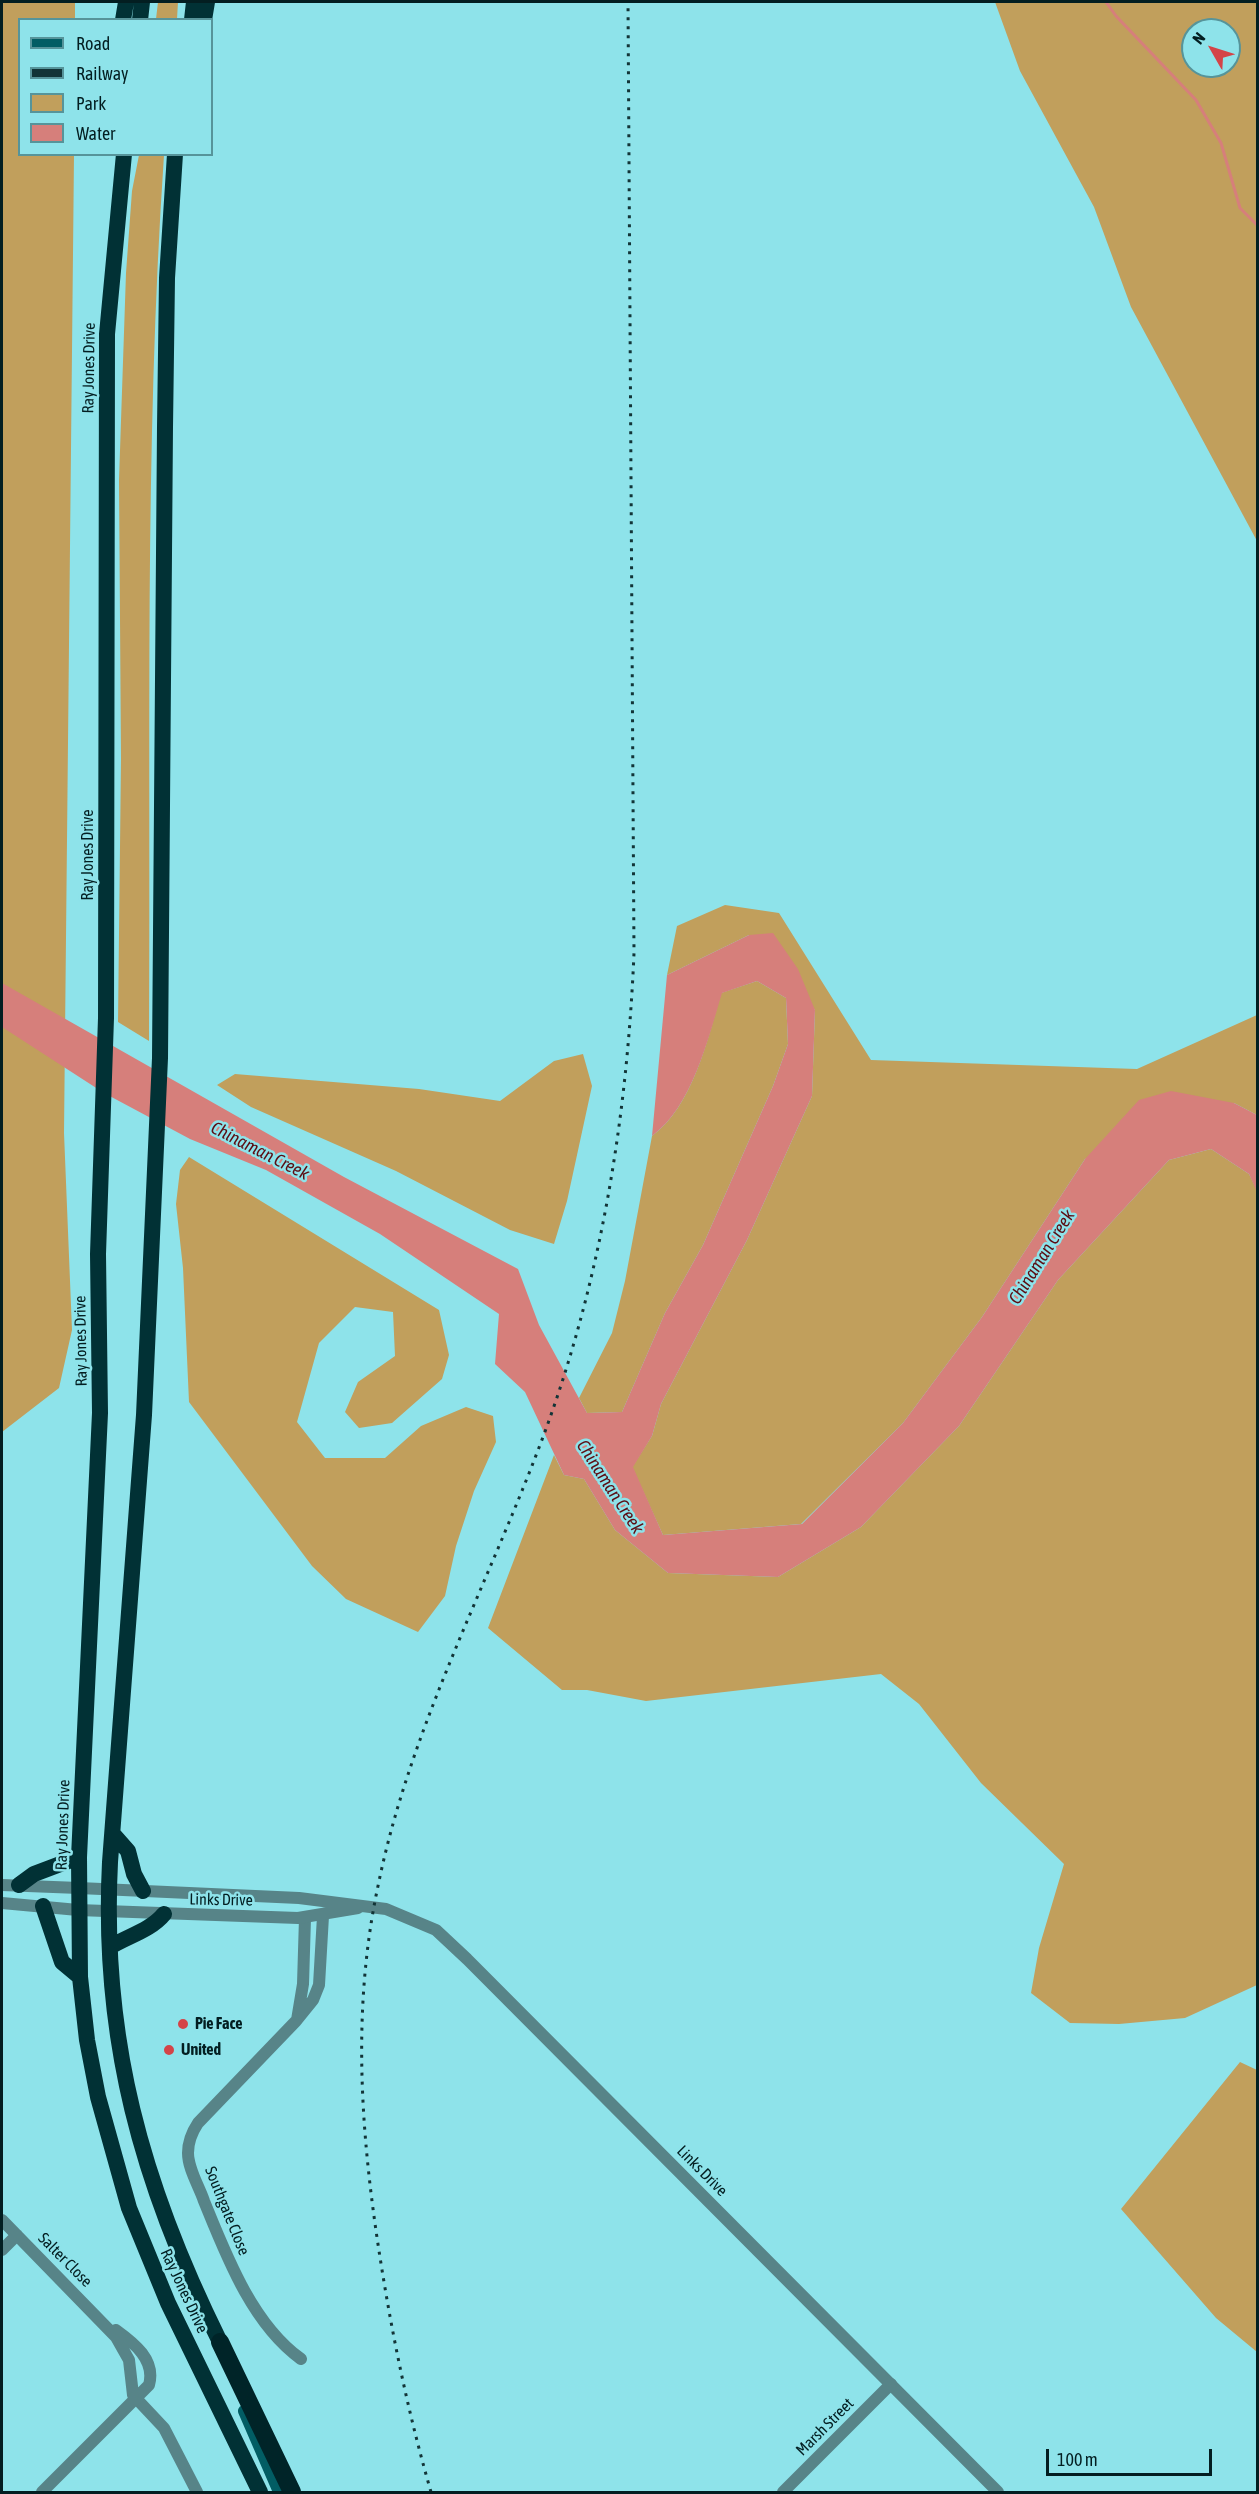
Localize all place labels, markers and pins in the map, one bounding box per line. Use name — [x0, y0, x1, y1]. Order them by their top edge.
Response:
place label: Pie Face — [195, 2014, 243, 2034]
marker: Pie Face — [176, 2017, 190, 2031]
place label: United — [181, 2040, 221, 2060]
marker: United — [162, 2043, 176, 2057]

